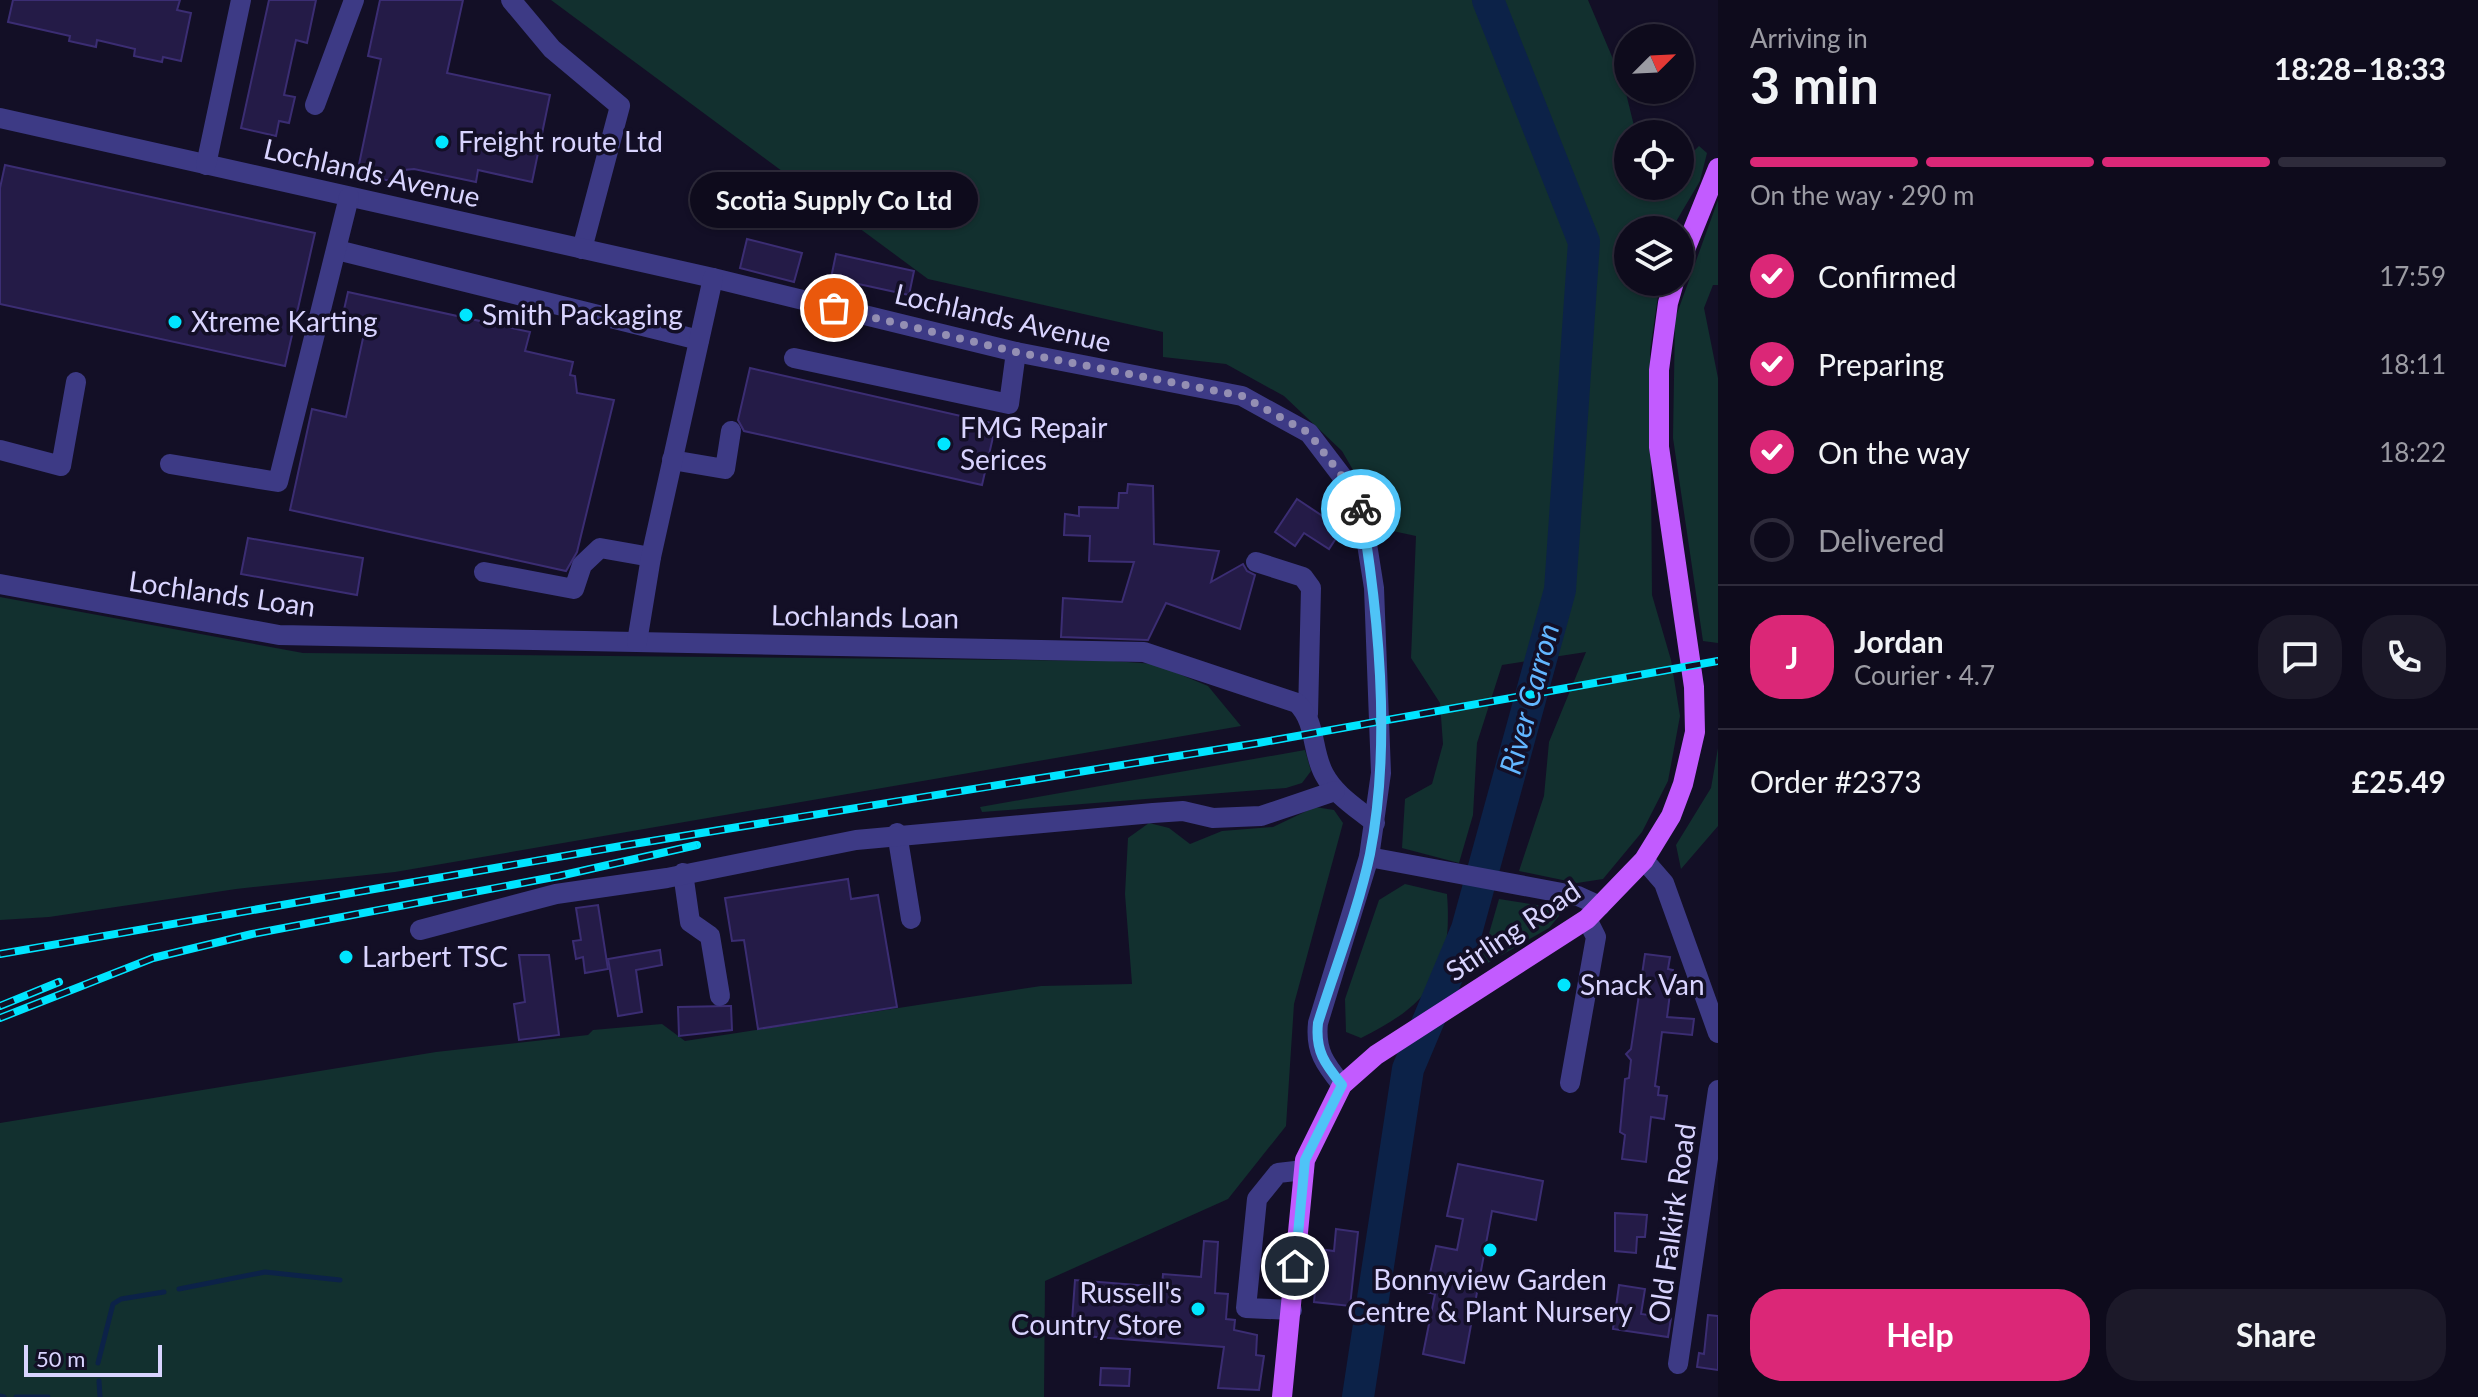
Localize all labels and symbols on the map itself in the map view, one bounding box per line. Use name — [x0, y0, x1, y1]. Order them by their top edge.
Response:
north arrow — [1614, 24, 1694, 104]
place label: Freight route Ltd — [458, 124, 663, 158]
street label: Lochlands Avenue — [261, 131, 484, 213]
marker: Freight route Ltd — [433, 133, 451, 151]
callout: Scotia Supply Co Ltd — [690, 172, 978, 228]
pin — [800, 274, 868, 342]
street label: Lochlands Avenue — [892, 276, 1115, 358]
place label: Smith Packaging — [482, 297, 683, 331]
place label: Xtreme Karting — [191, 304, 378, 338]
marker: Smith Packaging — [457, 306, 475, 324]
marker: Xtreme Karting — [166, 313, 184, 331]
place label: FMG Repair Serices — [960, 410, 1107, 476]
marker: FMG Repair Serices — [935, 435, 953, 453]
courier — [1321, 469, 1401, 549]
street label: Lochlands Loan — [127, 563, 318, 623]
street label: Lochlands Loan — [771, 597, 959, 635]
water label: River Carron — [1491, 619, 1565, 778]
street label: Stirling Road — [1439, 873, 1586, 988]
place label: Larbert TSC — [362, 939, 508, 973]
marker: Larbert TSC — [337, 948, 355, 966]
place label: Snack Van — [1580, 967, 1705, 1001]
marker: Snack Van — [1555, 976, 1573, 994]
street label: Old Falkirk Road — [1640, 1121, 1702, 1325]
pin — [1261, 1232, 1329, 1300]
marker: Bonnyview Garden Centre & Plant Nursery — [1481, 1241, 1499, 1259]
place label: Bonnyview Garden Centre & Plant Nursery — [1347, 1262, 1633, 1328]
place label: Russell's Country Store — [1011, 1275, 1182, 1341]
marker: Russell's Country Store — [1189, 1300, 1207, 1318]
scale bar — [24, 1341, 162, 1377]

